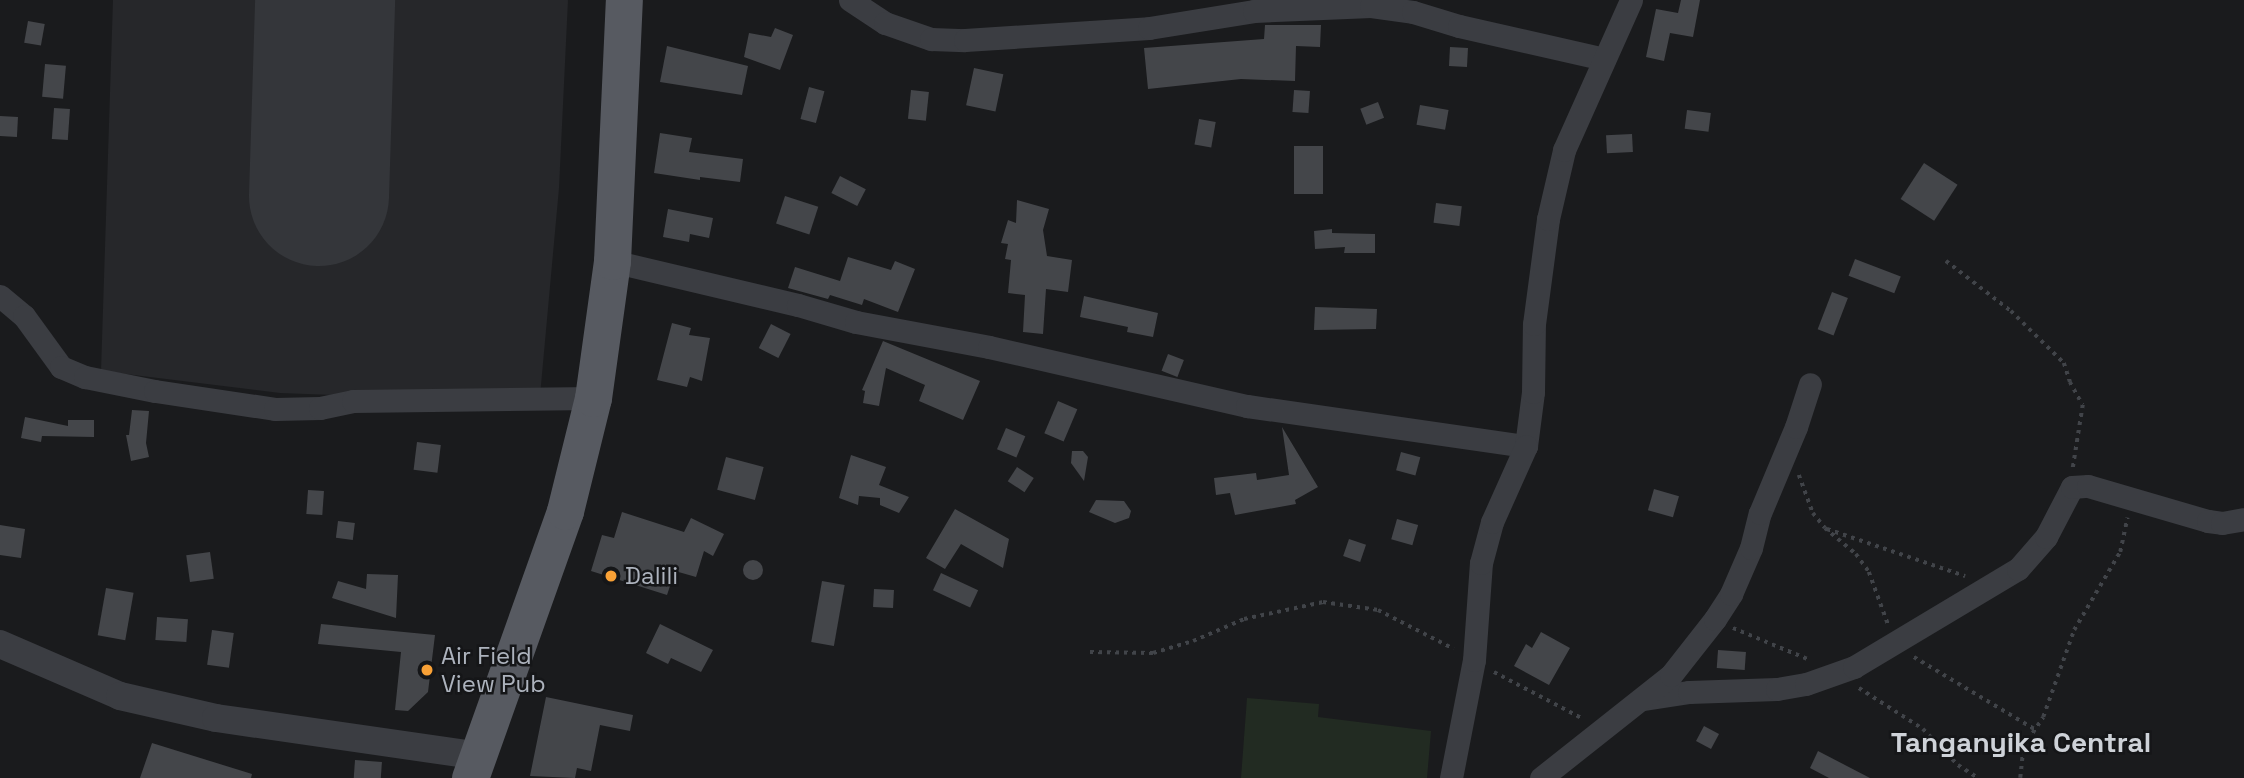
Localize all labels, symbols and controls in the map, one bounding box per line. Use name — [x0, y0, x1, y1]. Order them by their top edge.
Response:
place label: Dalili — [625, 562, 678, 590]
marker: Dalili — [603, 568, 619, 584]
place label: Air Field View Pub — [441, 642, 546, 698]
marker: Air Field View Pub — [419, 662, 435, 678]
district label: Tanganyika Central — [1891, 725, 2151, 759]

